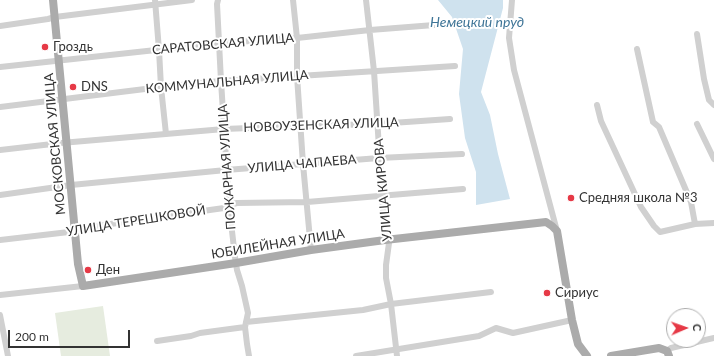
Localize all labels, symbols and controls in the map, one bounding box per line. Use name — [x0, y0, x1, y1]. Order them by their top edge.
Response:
water label: Немецкий пруд — [430, 14, 524, 30]
street label: САРАТОВСКАЯ УЛИЦА — [151, 30, 295, 58]
place label: Гроздь — [53, 39, 93, 55]
marker: Гроздь — [40, 42, 50, 52]
street label: КОММУНАЛЬНАЯ УЛИЦА — [145, 67, 309, 97]
street label: МОСКОВСКАЯ УЛИЦА — [41, 73, 69, 215]
place label: DNS — [81, 79, 108, 95]
marker: DNS — [68, 82, 78, 92]
street label: ПОЖАРНАЯ УЛИЦА — [215, 104, 239, 230]
street label: НОВОУЗЕНСКАЯ УЛИЦА — [243, 114, 399, 136]
street label: УЛИЦА КИРОВА — [371, 138, 395, 242]
street label: УЛИЦА ЧАПАЕВА — [247, 151, 357, 177]
place label: Средняя школа №3 — [579, 190, 698, 206]
marker: Средняя школа №3 — [566, 193, 576, 203]
street label: УЛИЦА ТЕРЕШКОВОЙ — [65, 202, 207, 240]
street label: ЮБИЛЕЙНАЯ УЛИЦА — [210, 226, 346, 262]
place label: Ден — [96, 262, 120, 278]
marker: Ден — [83, 265, 93, 275]
place label: Сириус — [555, 285, 599, 301]
marker: Сириус — [542, 288, 552, 298]
north arrow — [666, 308, 706, 348]
scale bar — [10, 322, 132, 348]
text: С — [691, 324, 704, 331]
text: 200 m — [15, 329, 49, 344]

